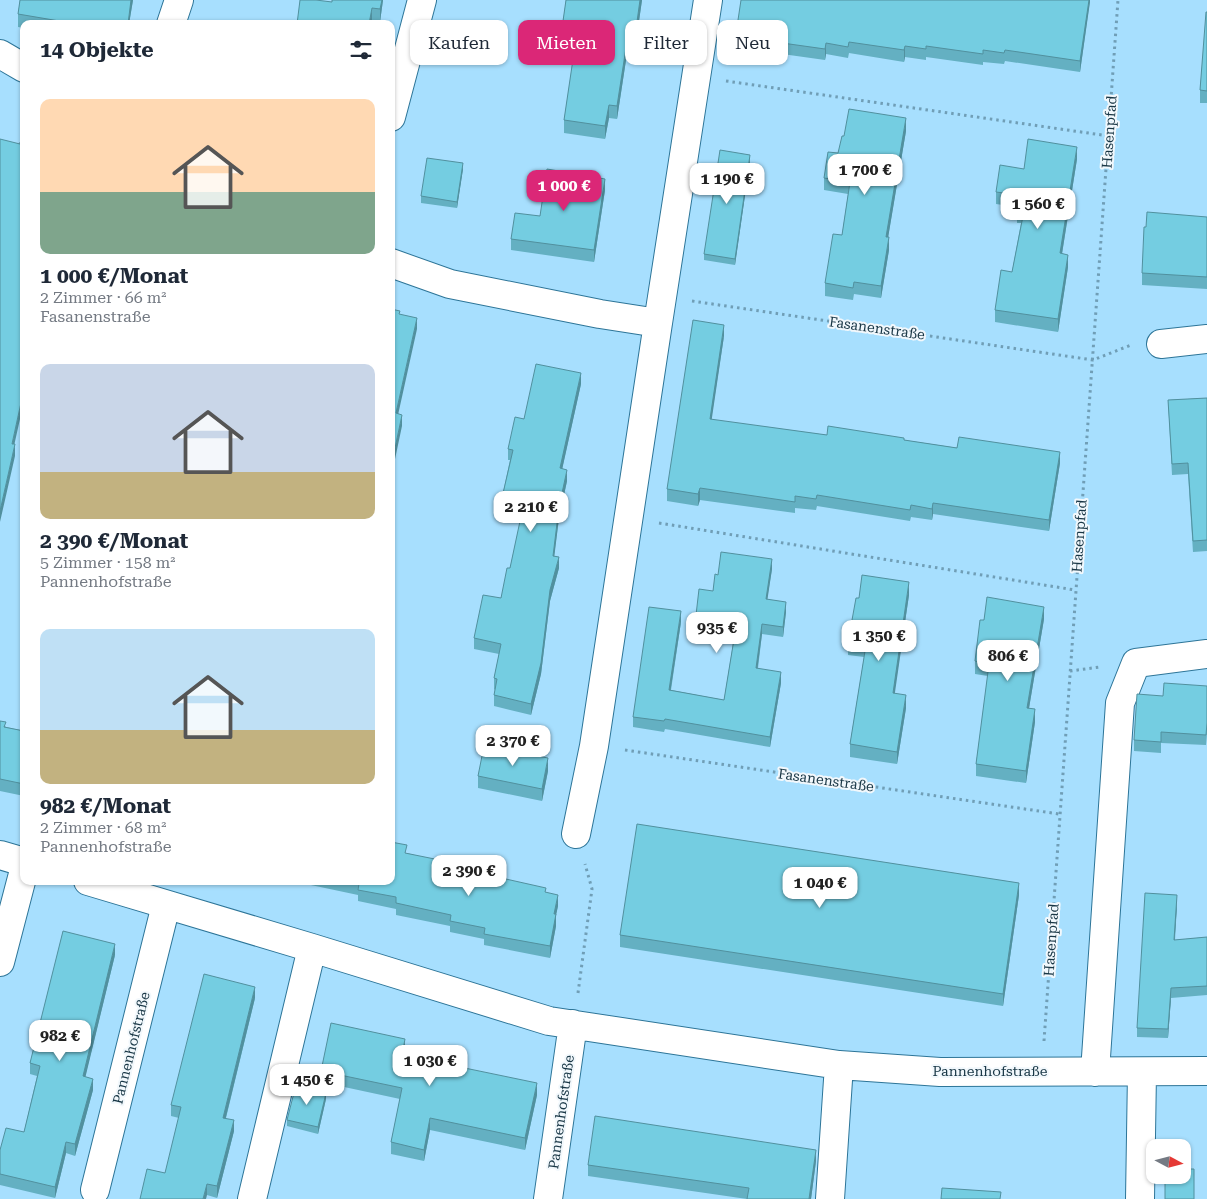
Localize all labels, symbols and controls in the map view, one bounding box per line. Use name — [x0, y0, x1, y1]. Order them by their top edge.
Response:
chip: Kaufen — [410, 20, 508, 65]
chip: Mieten — [518, 20, 615, 65]
chip: Filter — [625, 20, 707, 65]
chip: Neu — [717, 20, 788, 65]
icon: filters — [347, 36, 375, 64]
text: 14 Objekte — [40, 38, 154, 62]
street label: Hasenpfad — [1098, 95, 1120, 169]
icon: home — [163, 132, 253, 222]
pin: 1 700 € — [819, 154, 911, 196]
text: 1 700 € — [839, 160, 891, 179]
pin: 1 190 € — [681, 162, 773, 205]
text: 1 190 € — [701, 169, 753, 188]
pin: 1 000 € — [518, 170, 610, 212]
text: 1 000 € — [538, 176, 590, 195]
pin: 1 560 € — [992, 188, 1084, 230]
text: 1 560 € — [1012, 194, 1064, 213]
text: 1 000 €/Monat — [40, 264, 188, 288]
text: 2 Zimmer · 66 m² — [40, 288, 167, 307]
text: Fasanenstraße — [40, 307, 151, 326]
street label: Fasanenstraße — [828, 313, 926, 343]
icon: home — [163, 397, 253, 487]
pin: 2 210 € — [485, 490, 577, 533]
text: 2 210 € — [505, 497, 557, 516]
street label: Hasenpfad — [1068, 499, 1090, 573]
text: 2 390 €/Monat — [40, 529, 188, 553]
text: 5 Zimmer · 158 m² — [40, 553, 175, 572]
text: Pannenhofstraße — [40, 572, 172, 591]
pin: 935 € — [682, 612, 752, 654]
text: 935 € — [697, 618, 737, 637]
pin: 1 350 € — [833, 620, 925, 662]
text: 1 350 € — [853, 626, 905, 645]
pin: 806 € — [973, 640, 1043, 682]
text: 806 € — [988, 646, 1028, 665]
icon: home — [163, 662, 253, 752]
pin: 2 370 € — [467, 724, 559, 767]
text: 2 370 € — [487, 731, 539, 750]
street label: Fasanenstraße — [777, 765, 875, 795]
text: 982 €/Monat — [40, 794, 171, 818]
text: 2 Zimmer · 68 m² — [40, 818, 167, 837]
text: Pannenhofstraße — [40, 837, 172, 856]
pin: 2 390 € — [423, 854, 515, 897]
text: 2 390 € — [443, 861, 495, 880]
pin: 1 040 € — [774, 866, 866, 909]
text: 1 040 € — [794, 873, 846, 892]
street label: Hasenpfad — [1040, 903, 1062, 977]
street label: Pannenhofstraße — [109, 990, 153, 1106]
pin: 982 € — [25, 1020, 95, 1062]
text: 982 € — [40, 1026, 80, 1045]
pin: 1 030 € — [384, 1044, 476, 1087]
text: 1 030 € — [404, 1051, 456, 1070]
street label: Pannenhofstraße — [545, 1054, 577, 1170]
street label: Pannenhofstraße — [932, 1063, 1048, 1079]
pin: 1 450 € — [261, 1064, 353, 1106]
text: 1 450 € — [281, 1070, 333, 1089]
north arrow — [1146, 1139, 1191, 1184]
map controls — [1146, 1139, 1191, 1184]

